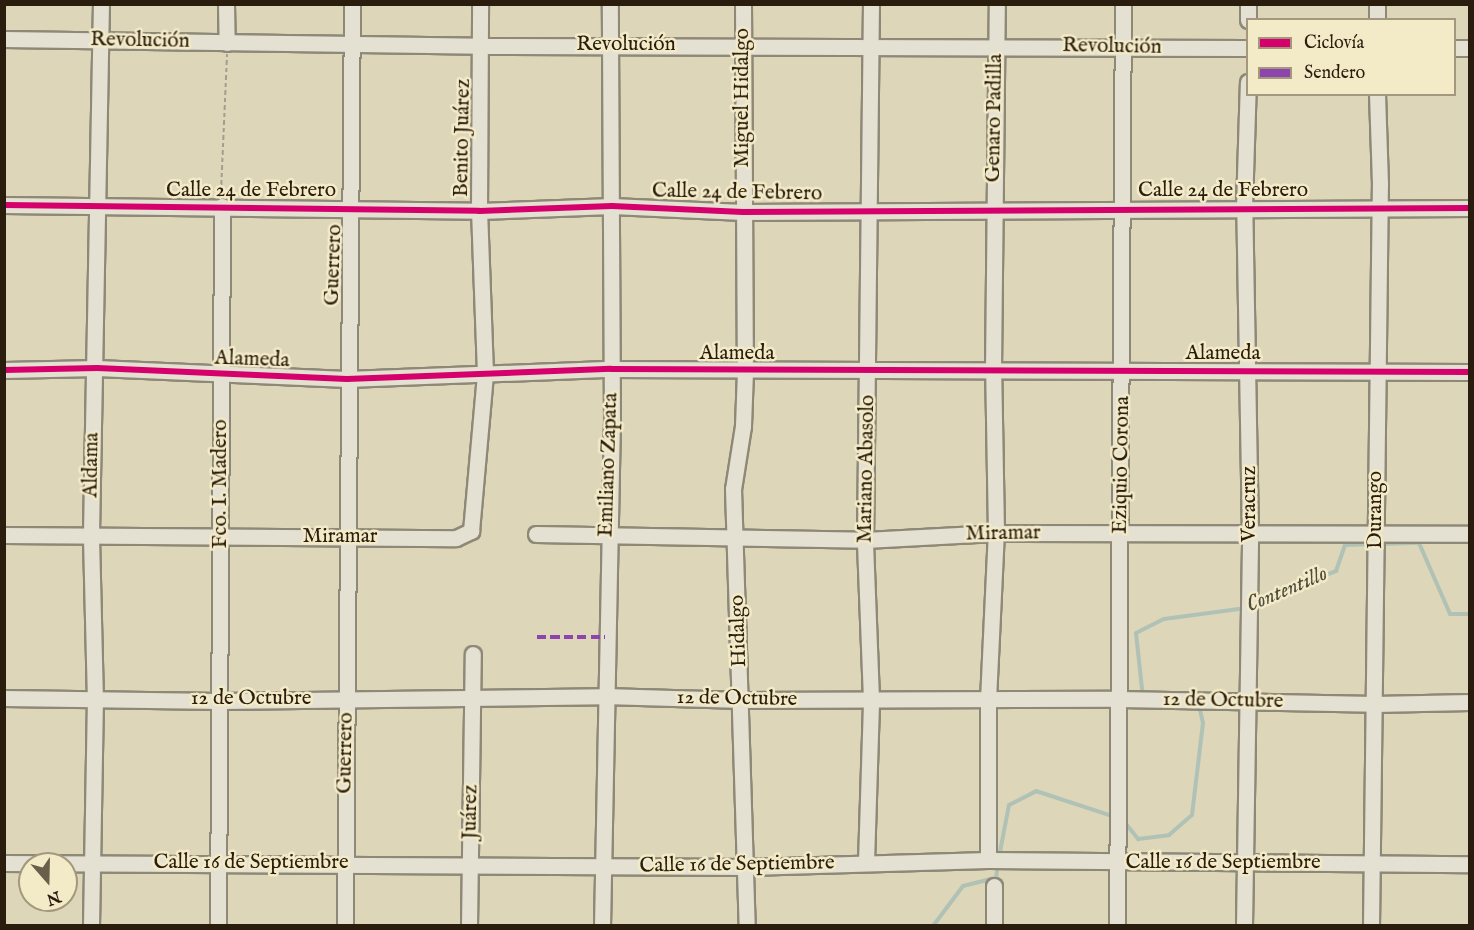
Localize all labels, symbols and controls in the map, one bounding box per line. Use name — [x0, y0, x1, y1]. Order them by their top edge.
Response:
legend — [1246, 18, 1456, 96]
street label: Revolución — [90, 28, 190, 54]
street label: Miguel Hidalgo — [730, 28, 756, 168]
street label: Revolución — [576, 32, 676, 58]
text: Ciclovía — [1304, 32, 1364, 55]
street label: Revolución — [1062, 34, 1162, 60]
street label: Genaro Padilla — [981, 53, 1009, 183]
text: Sendero — [1304, 62, 1365, 85]
street label: Benito Juárez — [449, 79, 477, 197]
street label: Calle 24 de Febrero — [166, 178, 336, 204]
street label: Calle 24 de Febrero — [1138, 178, 1308, 204]
street label: Calle 24 de Febrero — [652, 179, 822, 207]
street label: Guerrero — [320, 224, 348, 306]
street label: Alameda — [699, 341, 775, 367]
street label: Alameda — [1185, 341, 1261, 367]
street label: Alameda — [214, 346, 290, 374]
street label: Emiliano Zapata — [594, 392, 624, 538]
street label: Mariano Abasolo — [853, 395, 881, 543]
street label: Eziquio Corona — [1108, 396, 1136, 534]
street label: Fco. I. Madero — [208, 419, 234, 549]
street label: Aldama — [79, 432, 105, 498]
street label: Veracruz — [1237, 466, 1263, 542]
street label: Durango — [1363, 471, 1389, 549]
street label: Miramar — [965, 521, 1041, 547]
street label: Miramar — [302, 524, 378, 550]
water label: Contentillo — [1242, 561, 1332, 619]
street label: Hidalgo — [725, 594, 753, 668]
street label: 12 de Octubre — [676, 685, 798, 713]
street label: 12 de Octubre — [191, 686, 311, 712]
street label: 12 de Octubre — [1162, 687, 1284, 715]
street label: Guerrero — [333, 712, 359, 794]
street label: Juárez — [458, 784, 484, 840]
street label: Calle 16 de Septiembre — [153, 850, 349, 876]
street label: Calle 16 de Septiembre — [1125, 850, 1321, 876]
street label: Calle 16 de Septiembre — [639, 851, 835, 879]
north arrow — [18, 852, 78, 912]
text: N — [44, 885, 63, 909]

